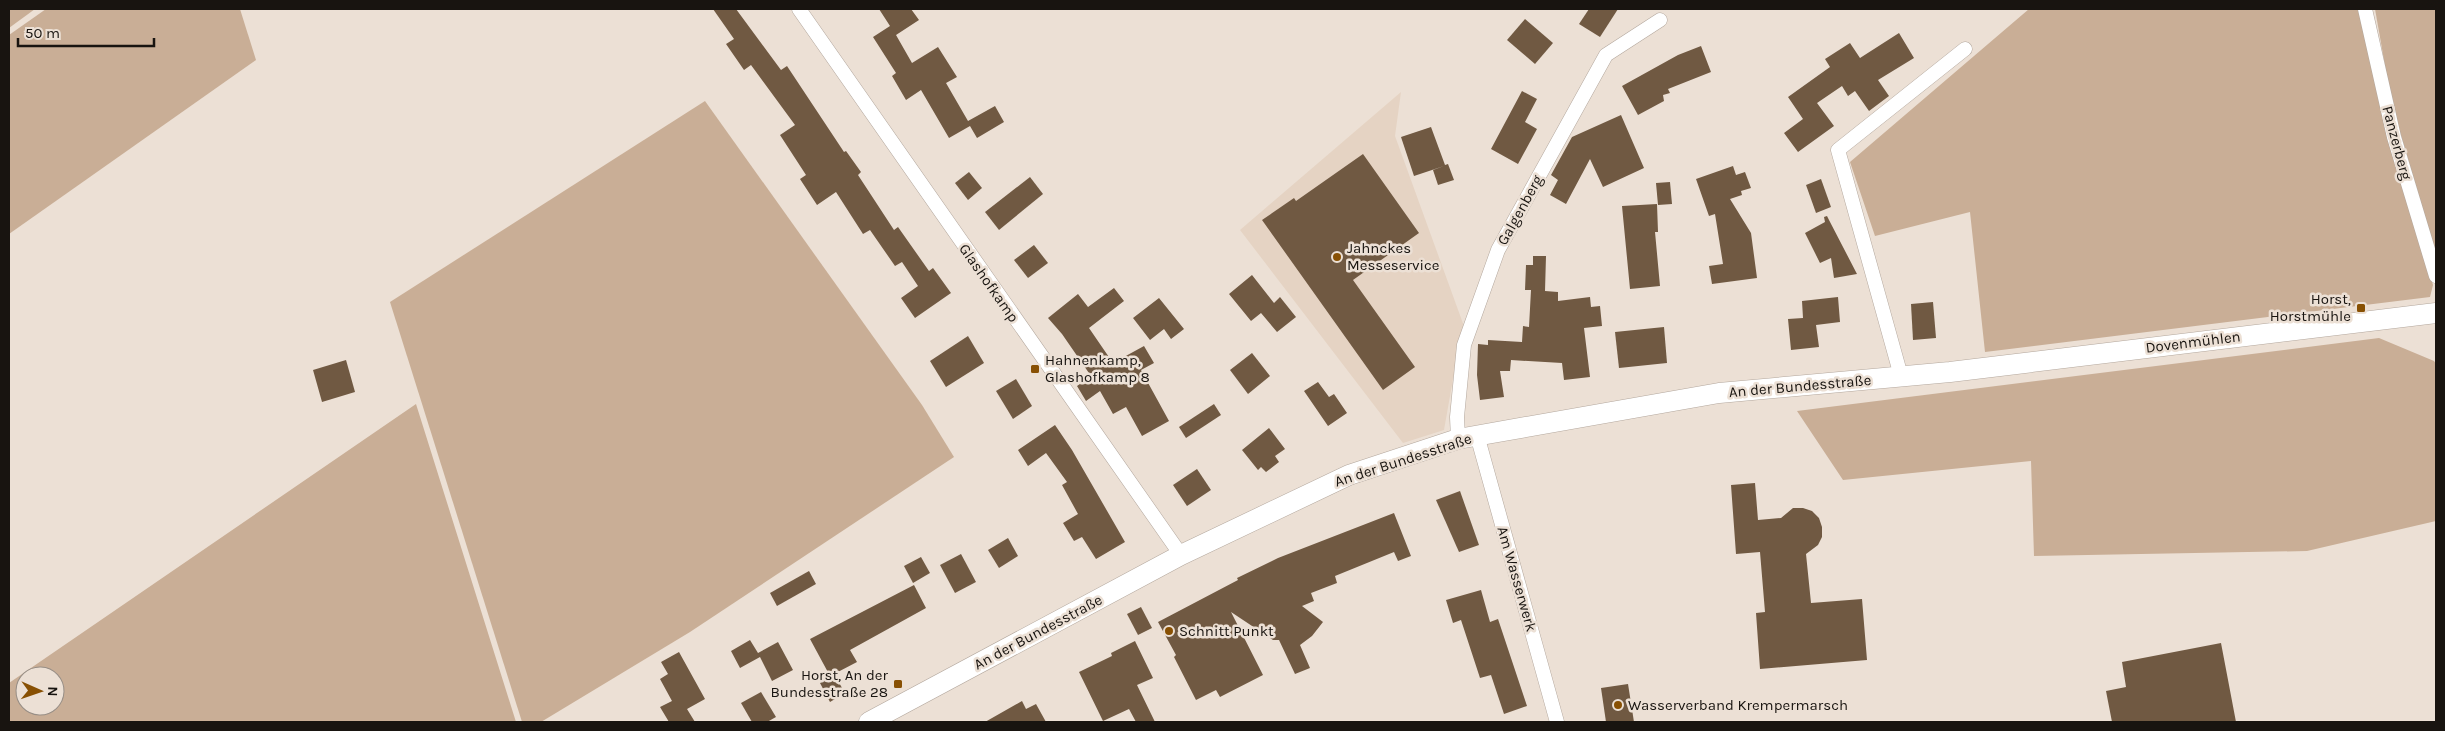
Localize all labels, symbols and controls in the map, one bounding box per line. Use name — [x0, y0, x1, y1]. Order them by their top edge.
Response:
scale bar — [18, 15, 154, 47]
text: 50 m — [25, 24, 60, 42]
street label: Panzerberg — [2378, 104, 2416, 183]
street label: Galgenberg — [1493, 171, 1547, 248]
place label: Jahnckes Messeservice — [1347, 239, 1439, 274]
street label: Glashofkamp — [955, 240, 1023, 326]
marker: Jahnckes Messeservice — [1331, 251, 1343, 263]
place label: Horst, Horstmühle — [2270, 290, 2351, 325]
marker: Horst, Horstmühle — [2355, 302, 2367, 314]
street label: Dovenmühlen — [2145, 327, 2241, 357]
place label: Hahnenkamp, Glashofkamp 8 — [1045, 351, 1150, 386]
marker: Hahnenkamp, Glashofkamp 8 — [1029, 363, 1041, 375]
street label: An der Bundesstraße — [1728, 371, 1872, 401]
street label: An der Bundesstraße — [1332, 429, 1474, 491]
street label: Am Wasserwerk — [1493, 524, 1541, 634]
street label: An der Bundesstraße — [971, 591, 1105, 673]
place label: Schnitt Punkt — [1179, 622, 1274, 640]
marker: Schnitt Punkt — [1163, 625, 1175, 637]
north arrow — [15, 666, 65, 716]
place label: Horst, An der Bundesstraße 28 — [770, 666, 889, 701]
marker: Horst, An der Bundesstraße 28 — [892, 678, 904, 690]
text: N — [44, 686, 61, 697]
place label: Wasserverband Krempermarsch — [1628, 696, 1848, 714]
marker: Wasserverband Krempermarsch — [1612, 699, 1624, 711]

